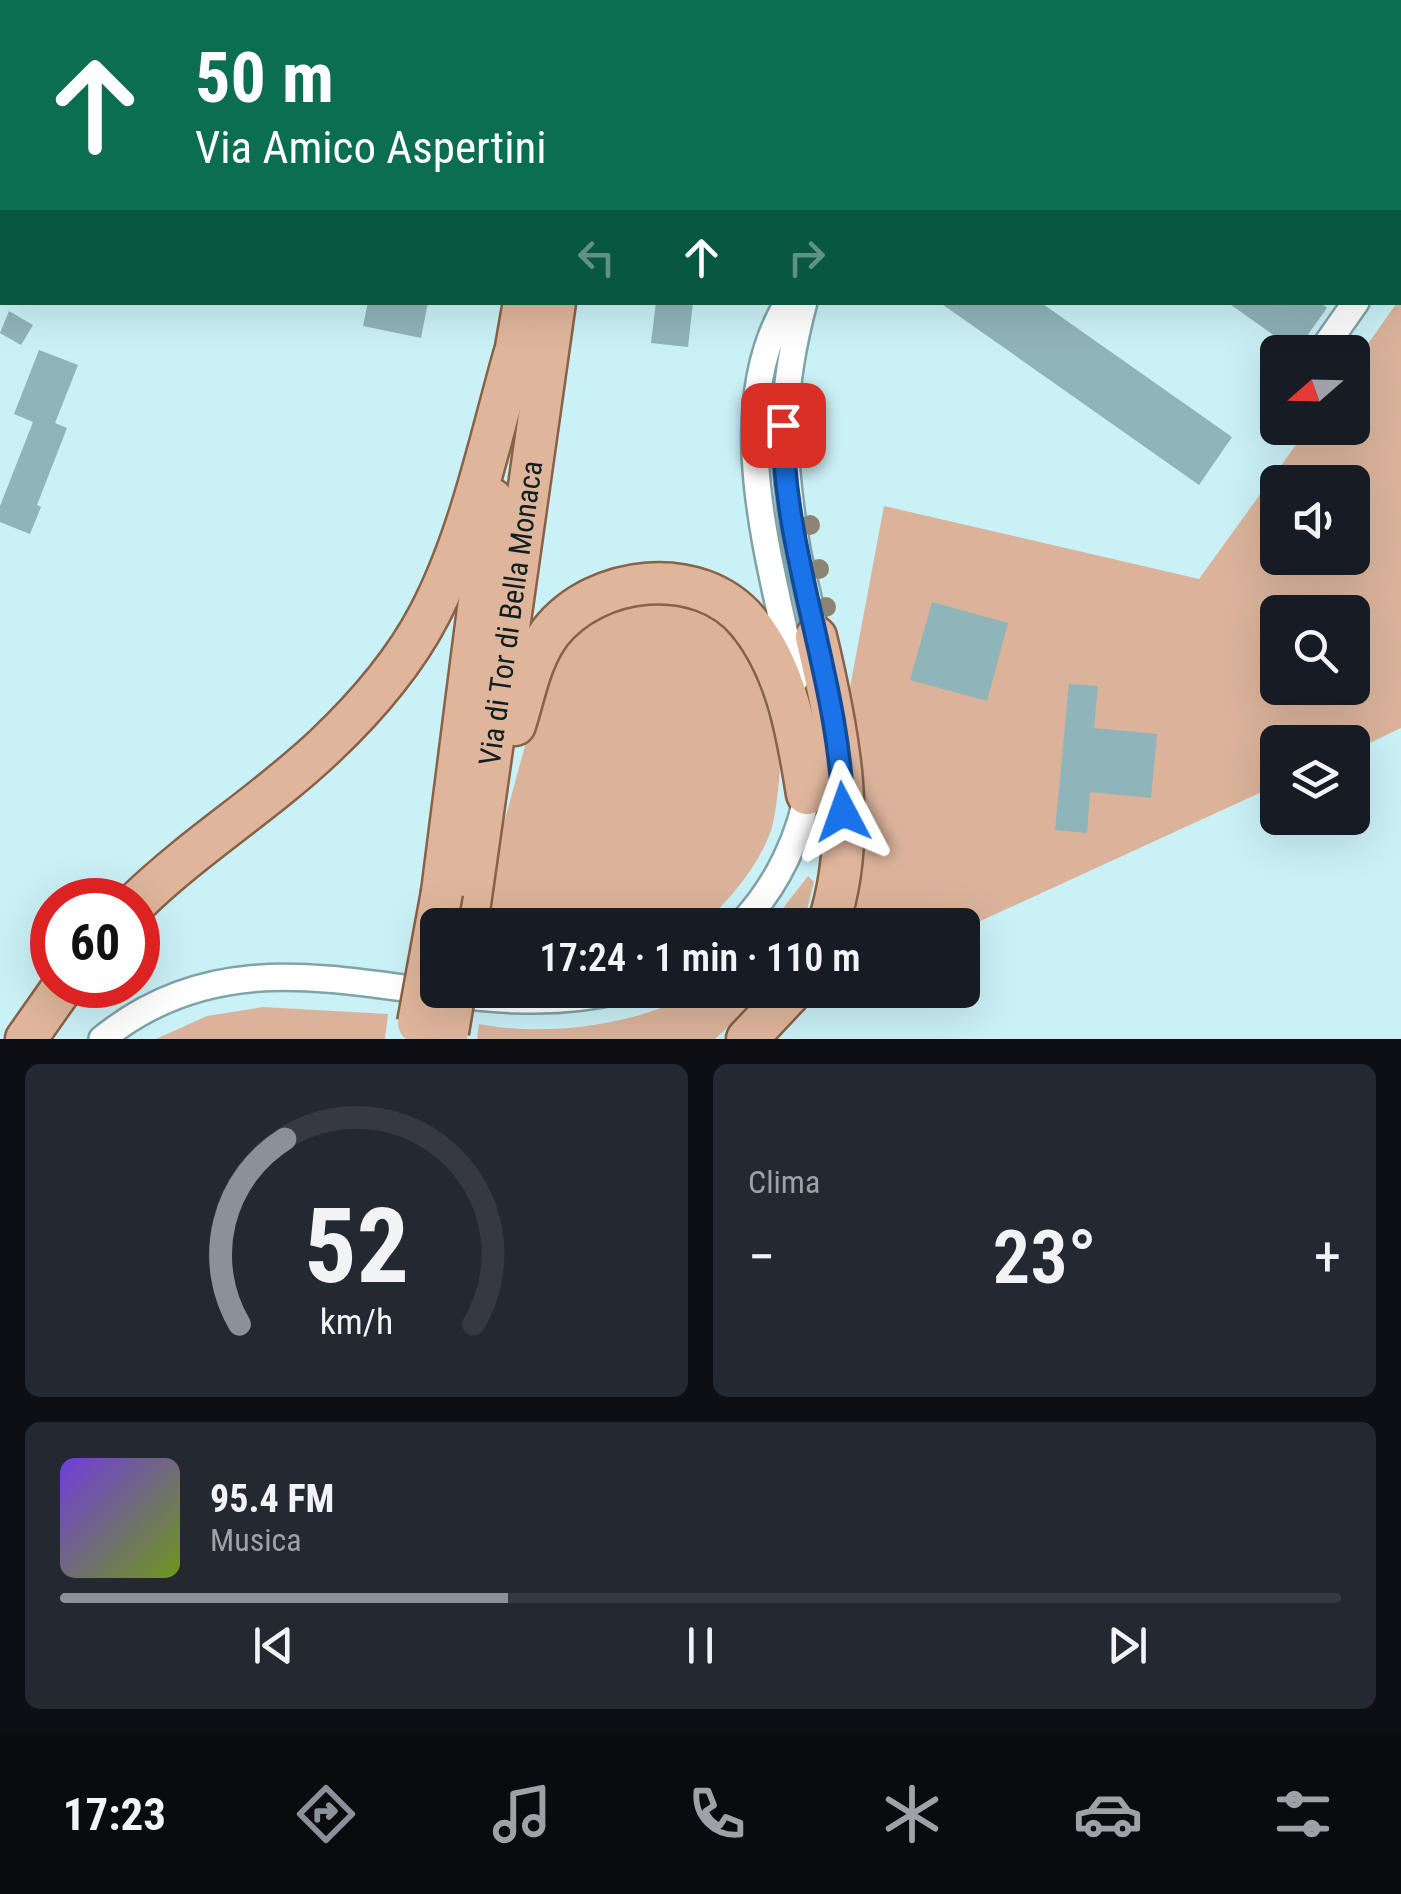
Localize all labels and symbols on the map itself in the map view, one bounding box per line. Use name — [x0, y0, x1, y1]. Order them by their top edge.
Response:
north arrow — [1260, 335, 1370, 445]
pin — [741, 383, 826, 468]
street label: Via di Tor di Bella Monaca — [472, 458, 549, 768]
position arrow — [791, 760, 895, 864]
speed limit sign: 60 — [30, 878, 160, 1008]

